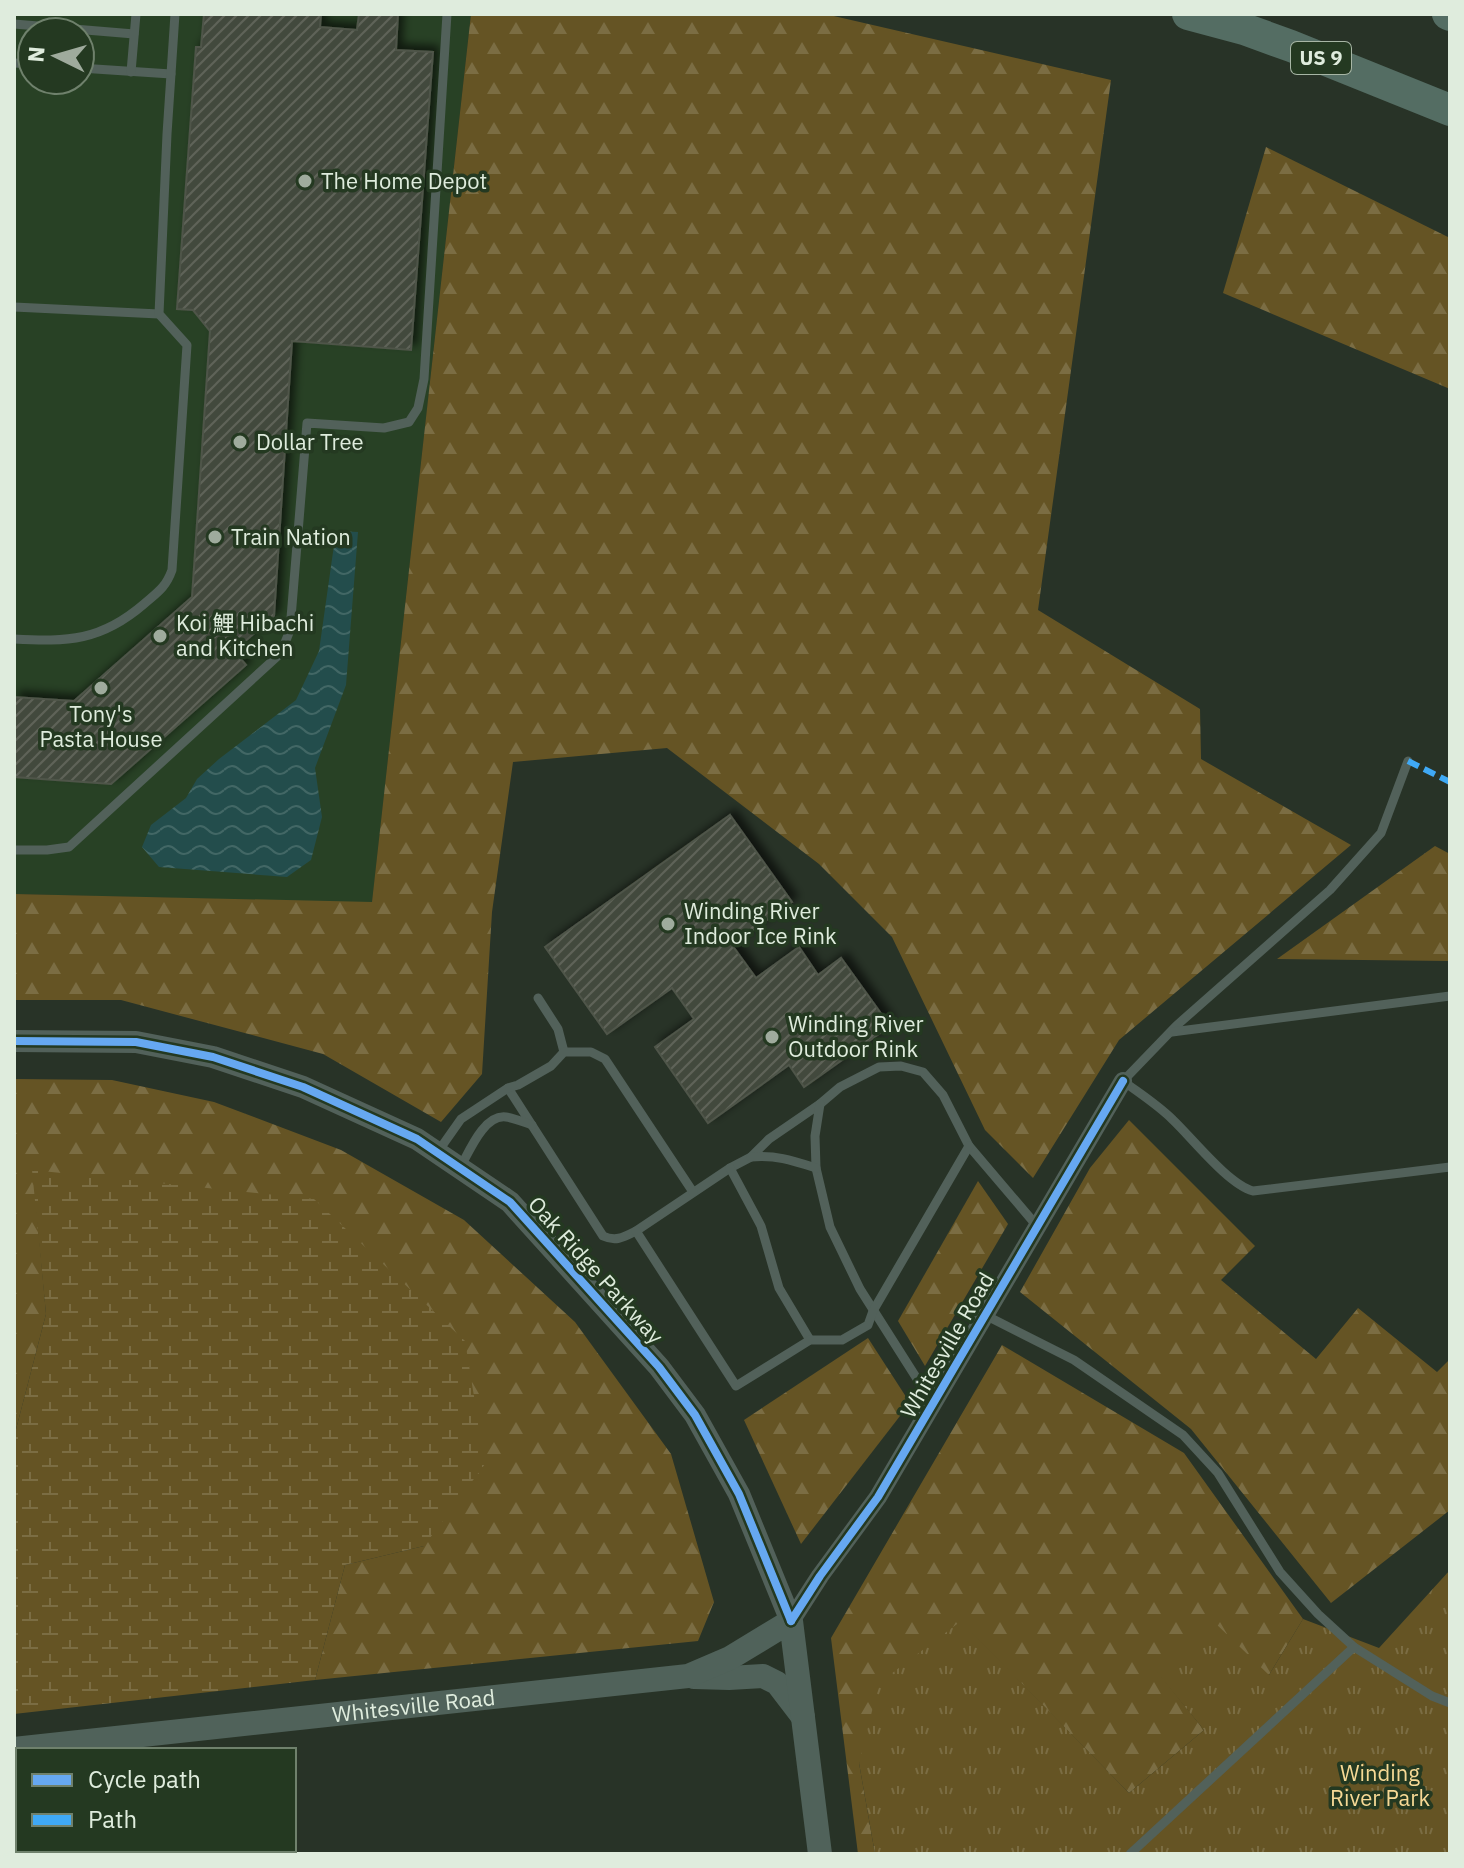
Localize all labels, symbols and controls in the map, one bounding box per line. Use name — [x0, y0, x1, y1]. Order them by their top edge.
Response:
north arrow — [16, 16, 96, 96]
road number: US 9 — [1291, 42, 1351, 74]
text: N — [20, 45, 51, 63]
place label: The Home Depot — [321, 166, 487, 195]
marker: The Home Depot — [296, 172, 314, 190]
place label: Dollar Tree — [256, 427, 364, 456]
marker: Dollar Tree — [231, 433, 249, 451]
place label: Train Nation — [231, 522, 351, 551]
marker: Train Nation — [206, 528, 224, 546]
place label: Koi 鯉 Hibachi and Kitchen — [176, 608, 314, 662]
marker: Koi 鯉 Hibachi and Kitchen — [151, 627, 169, 645]
marker: Tony's Pasta House — [92, 679, 110, 697]
place label: Tony's Pasta House — [39, 699, 163, 753]
place label: Winding River Indoor Ice Rink — [684, 896, 837, 950]
marker: Winding River Indoor Ice Rink — [659, 915, 677, 933]
place label: Winding River Outdoor Rink — [788, 1009, 924, 1063]
marker: Winding River Outdoor Rink — [763, 1028, 781, 1046]
street label: Oak Ridge Parkway — [522, 1190, 670, 1350]
street label: Whitesville Road — [893, 1267, 1000, 1423]
street label: Whitesville Road — [331, 1682, 497, 1728]
legend — [16, 1748, 296, 1852]
park label: Winding River Park — [1330, 1758, 1430, 1812]
text: Cycle path — [88, 1763, 201, 1795]
text: Path — [88, 1803, 137, 1835]

